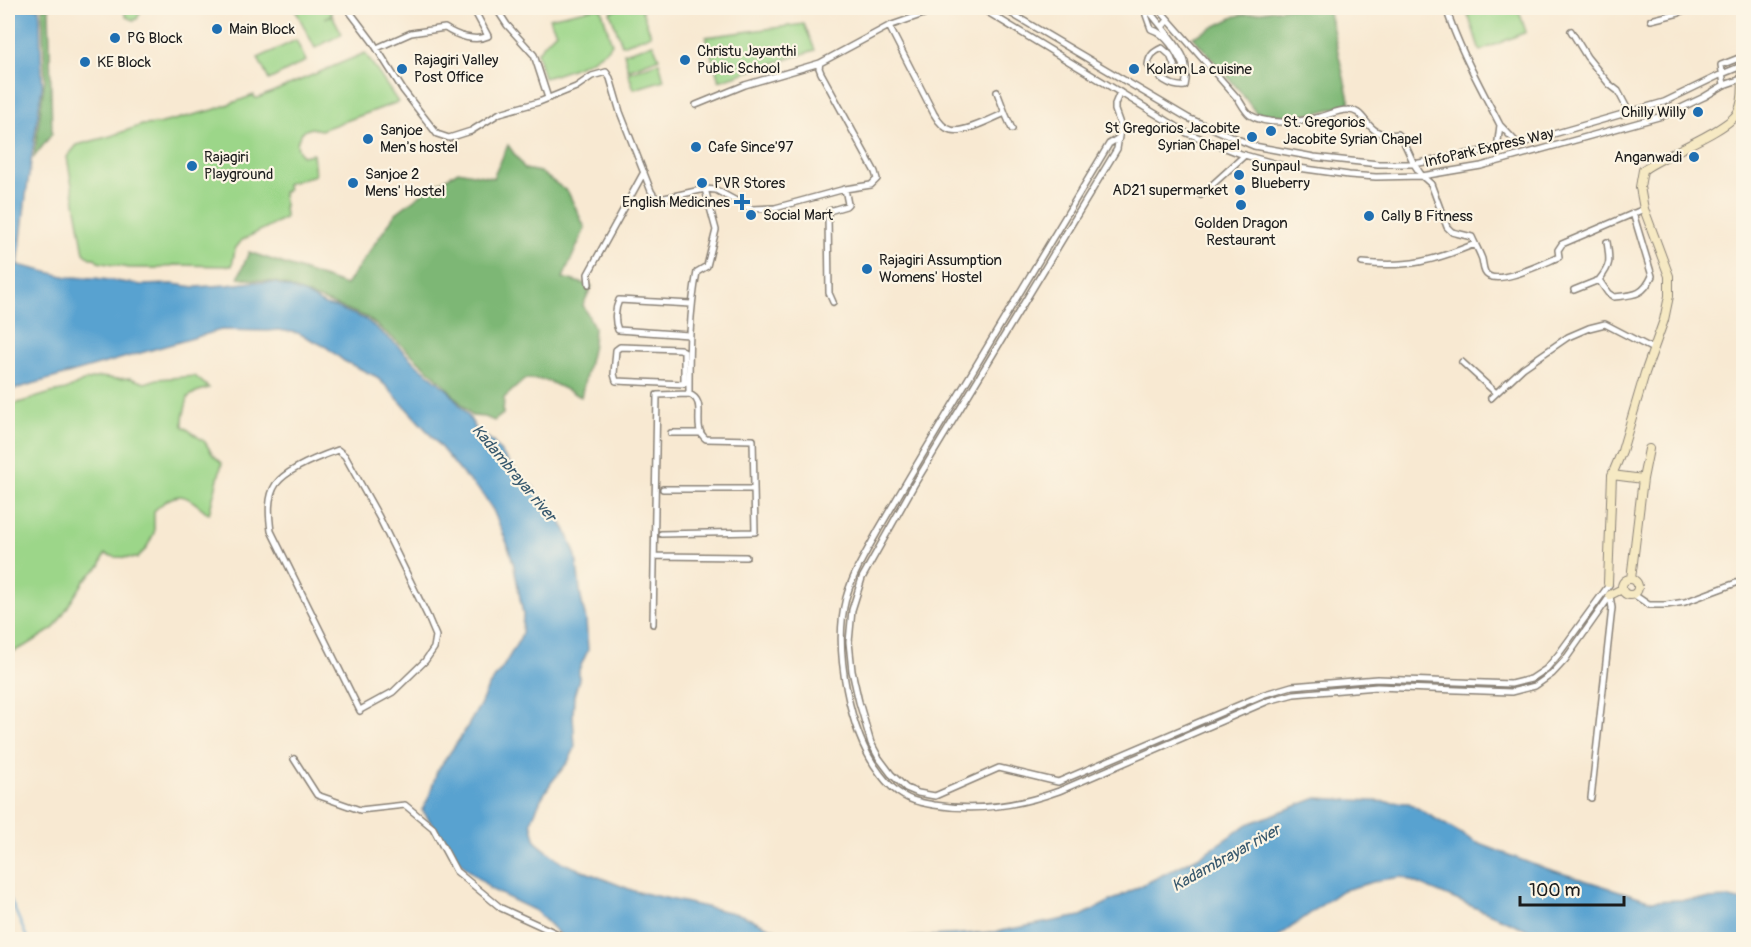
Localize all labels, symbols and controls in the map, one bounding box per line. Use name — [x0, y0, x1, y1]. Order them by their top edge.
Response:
place label: Main Block — [229, 20, 296, 39]
marker: Main Block — [210, 22, 224, 36]
place label: PG Block — [127, 29, 183, 48]
marker: PG Block — [108, 31, 122, 45]
place label: Christu Jayanthi Public School — [697, 42, 797, 78]
place label: Rajagiri Valley Post Office — [414, 51, 499, 87]
place label: KE Block — [97, 53, 152, 72]
marker: Christu Jayanthi Public School — [678, 53, 692, 67]
marker: KE Block — [78, 55, 92, 69]
place label: Kolam La cuisine — [1146, 60, 1252, 79]
marker: Rajagiri Valley Post Office — [395, 62, 409, 76]
marker: Kolam La cuisine — [1127, 62, 1141, 76]
place label: Chilly Willy — [1621, 103, 1687, 122]
marker: Chilly Willy — [1691, 105, 1705, 119]
place label: St. Gregorios Jacobite Syrian Chapel — [1283, 113, 1422, 149]
place label: St Gregorios Jacobite Syrian Chapel — [1105, 119, 1241, 155]
place label: Sanjoe Men's hostel — [380, 121, 458, 157]
marker: St. Gregorios Jacobite Syrian Chapel — [1264, 124, 1278, 138]
street label: InfoPark Express Way — [1422, 124, 1556, 172]
marker: St Gregorios Jacobite Syrian Chapel — [1245, 130, 1259, 144]
marker: Sanjoe Men's hostel — [361, 132, 375, 146]
place label: Cafe Since'97 — [708, 138, 794, 157]
marker: Cafe Since'97 — [689, 140, 703, 154]
place label: Rajagiri Playground — [204, 148, 273, 184]
place label: Anganwadi — [1614, 148, 1682, 167]
marker: Anganwadi — [1687, 150, 1701, 164]
place label: Sunpaul Blueberry — [1251, 157, 1310, 193]
marker: Rajagiri Playground — [185, 159, 199, 173]
place label: Sanjoe 2 Mens' Hostel — [365, 165, 445, 201]
marker: Sunpaul Blueberry — [1232, 168, 1246, 182]
place label: PVR Stores — [714, 174, 786, 193]
marker: Sanjoe 2 Mens' Hostel — [346, 176, 360, 190]
marker: PVR Stores — [695, 176, 709, 190]
place label: AD21 supermarket — [1112, 181, 1229, 200]
marker: AD21 supermarket — [1233, 183, 1247, 197]
place label: English Medicines — [622, 193, 730, 212]
marker: English Medicines — [735, 195, 749, 209]
marker: Golden Dragon Restaurant — [1234, 198, 1248, 212]
place label: Social Mart — [763, 206, 834, 225]
place label: Cally B Fitness — [1381, 207, 1473, 226]
marker: Social Mart — [744, 208, 758, 222]
marker: Cally B Fitness — [1362, 209, 1376, 223]
place label: Golden Dragon Restaurant — [1194, 214, 1288, 250]
place label: Rajagiri Assumption Womens' Hostel — [879, 251, 1002, 287]
marker: Rajagiri Assumption Womens' Hostel — [860, 262, 874, 276]
water label: Kadambrayar river — [467, 420, 562, 527]
water label: Kadambrayar river — [1168, 819, 1286, 896]
scale bar — [1520, 869, 1624, 907]
text: 100 m — [1529, 879, 1581, 902]

